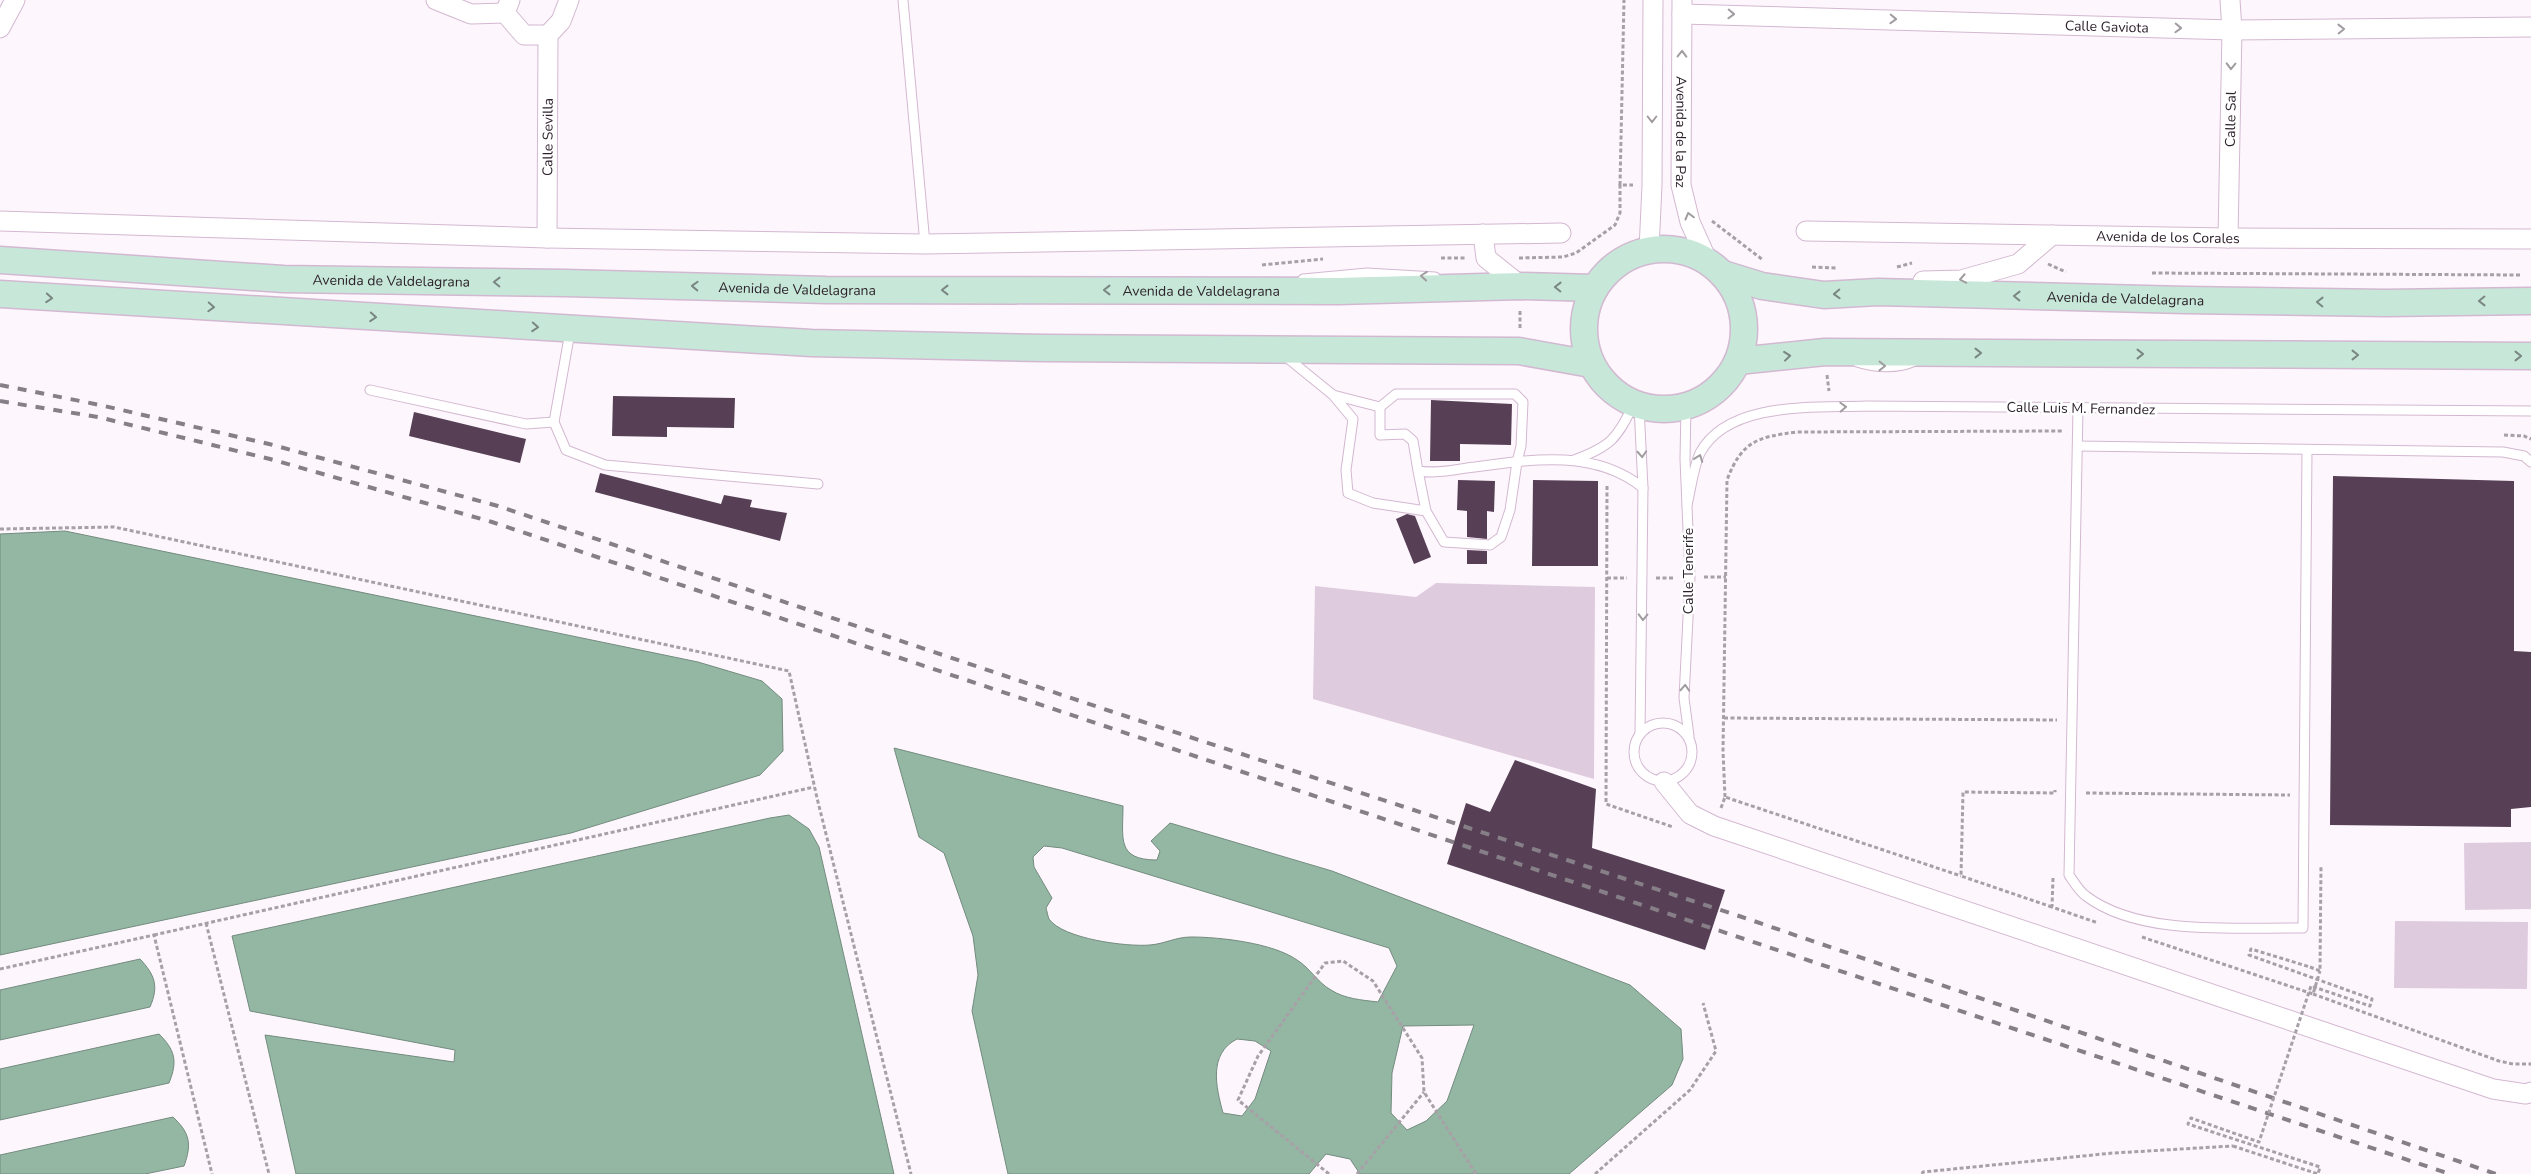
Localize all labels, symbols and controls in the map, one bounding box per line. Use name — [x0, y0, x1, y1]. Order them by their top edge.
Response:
one-way arrow — [1727, 8, 1735, 19]
one-way arrow — [1890, 14, 1898, 24]
street label: Calle Gaviota — [2065, 16, 2149, 38]
one-way arrow — [2174, 23, 2182, 33]
one-way arrow — [2337, 24, 2345, 34]
one-way arrow — [1677, 50, 1687, 58]
one-way arrow — [2226, 62, 2237, 70]
street label: Avenida de la Paz — [1671, 76, 1691, 188]
street label: Calle Sal — [2221, 90, 2241, 147]
street label: Calle Sevilla — [538, 98, 558, 176]
one-way arrow — [1647, 115, 1657, 123]
one-way arrow — [1684, 212, 1694, 220]
street label: Avenida de los Corales — [2096, 227, 2240, 248]
street label: Avenida de Valdelagrana — [312, 270, 470, 292]
one-way arrow — [1419, 271, 1427, 282]
one-way arrow — [1959, 273, 1968, 284]
one-way arrow — [493, 276, 501, 287]
street label: Avenida de Valdelagrana — [718, 278, 876, 300]
one-way arrow — [691, 281, 698, 291]
street label: Avenida de Valdelagrana — [1122, 282, 1280, 301]
one-way arrow — [1554, 282, 1562, 292]
one-way arrow — [941, 285, 948, 295]
one-way arrow — [1103, 285, 1111, 295]
street label: Avenida de Valdelagrana — [2046, 287, 2204, 310]
one-way arrow — [1833, 289, 1841, 299]
one-way arrow — [2013, 290, 2021, 301]
one-way arrow — [45, 292, 53, 303]
one-way arrow — [2478, 296, 2486, 307]
one-way arrow — [2316, 297, 2324, 307]
one-way arrow — [207, 302, 215, 313]
one-way arrow — [369, 312, 377, 323]
one-way arrow — [532, 322, 540, 333]
one-way arrow — [1974, 348, 1982, 358]
one-way arrow — [2137, 349, 2145, 359]
one-way arrow — [2352, 350, 2360, 360]
one-way arrow — [1783, 351, 1791, 362]
one-way arrow — [2514, 351, 2522, 361]
one-way arrow — [1879, 361, 1887, 371]
street label: Calle Luis M. Fernandez — [2006, 398, 2156, 419]
one-way arrow — [1839, 401, 1847, 412]
one-way arrow — [1636, 450, 1647, 458]
one-way arrow — [1694, 454, 1704, 463]
street label: Calle Tenerife — [1679, 528, 1698, 614]
one-way arrow — [1638, 613, 1648, 621]
one-way arrow — [1679, 683, 1690, 691]

